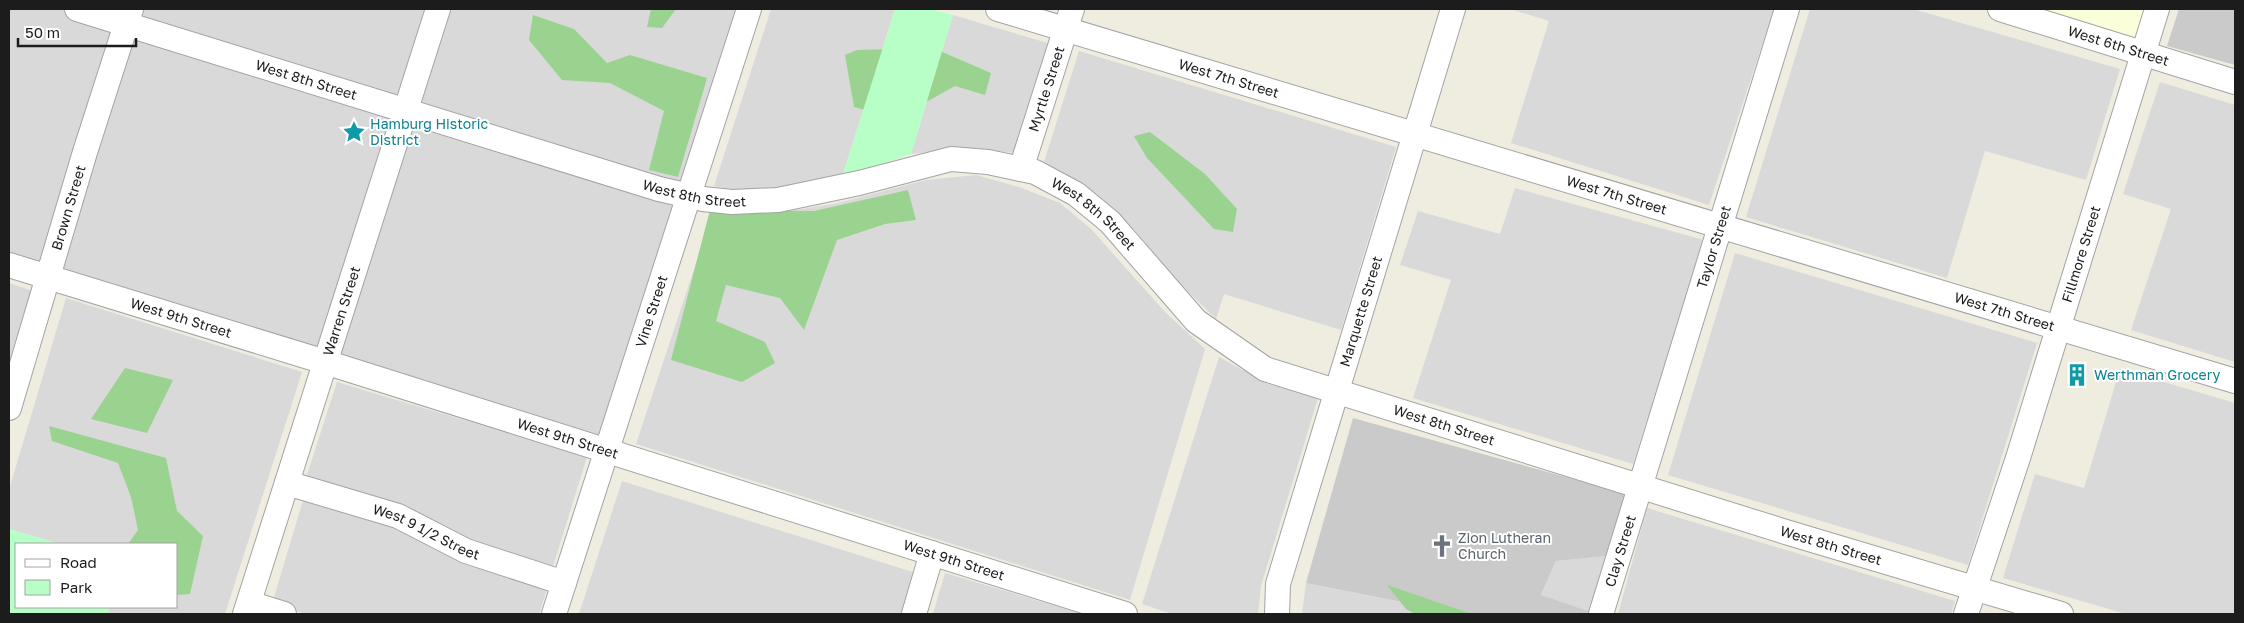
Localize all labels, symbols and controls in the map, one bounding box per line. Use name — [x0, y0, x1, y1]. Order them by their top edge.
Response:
scale bar — [18, 15, 135, 47]
street label: West 6th Street — [2066, 22, 2171, 69]
text: 50 m — [25, 23, 60, 41]
street label: Myrtle Street — [1024, 44, 1068, 134]
street label: West 7th Street — [1177, 55, 1281, 101]
street label: West 8th Street — [254, 56, 359, 103]
place label: Hamburg Historic District — [370, 115, 488, 148]
place icon: Hamburg Historic District — [341, 119, 367, 145]
street label: Brown Street — [47, 163, 89, 252]
street label: West 7th Street — [1564, 171, 1669, 218]
street label: West 8th Street — [1049, 173, 1139, 253]
street label: West 8th Street — [641, 175, 747, 210]
street label: Taylor Street — [1693, 203, 1734, 290]
street label: Fillmore Street — [2058, 203, 2104, 304]
street label: Marquette Street — [1336, 254, 1385, 369]
street label: Warren Street — [319, 264, 363, 358]
street label: Vine Street — [632, 273, 671, 349]
street label: West 7th Street — [1952, 288, 2057, 334]
street label: West 9th Street — [128, 294, 234, 341]
building icon: Werthman Grocery — [2064, 362, 2090, 388]
place label: Werthman Grocery — [2094, 366, 2221, 383]
street label: West 8th Street — [1391, 401, 1497, 448]
street label: West 9th Street — [515, 414, 621, 462]
street label: West 9 1/2 Street — [371, 500, 482, 563]
street label: Clay Street — [1601, 513, 1639, 589]
street label: West 8th Street — [1778, 522, 1884, 568]
place label: Zion Lutheran Church — [1458, 529, 1551, 562]
church icon: Zion Lutheran Church — [1429, 533, 1455, 559]
street label: West 9th Street — [901, 536, 1007, 584]
legend — [15, 543, 178, 608]
text: Road — [60, 553, 97, 571]
text: Park — [60, 578, 93, 596]

